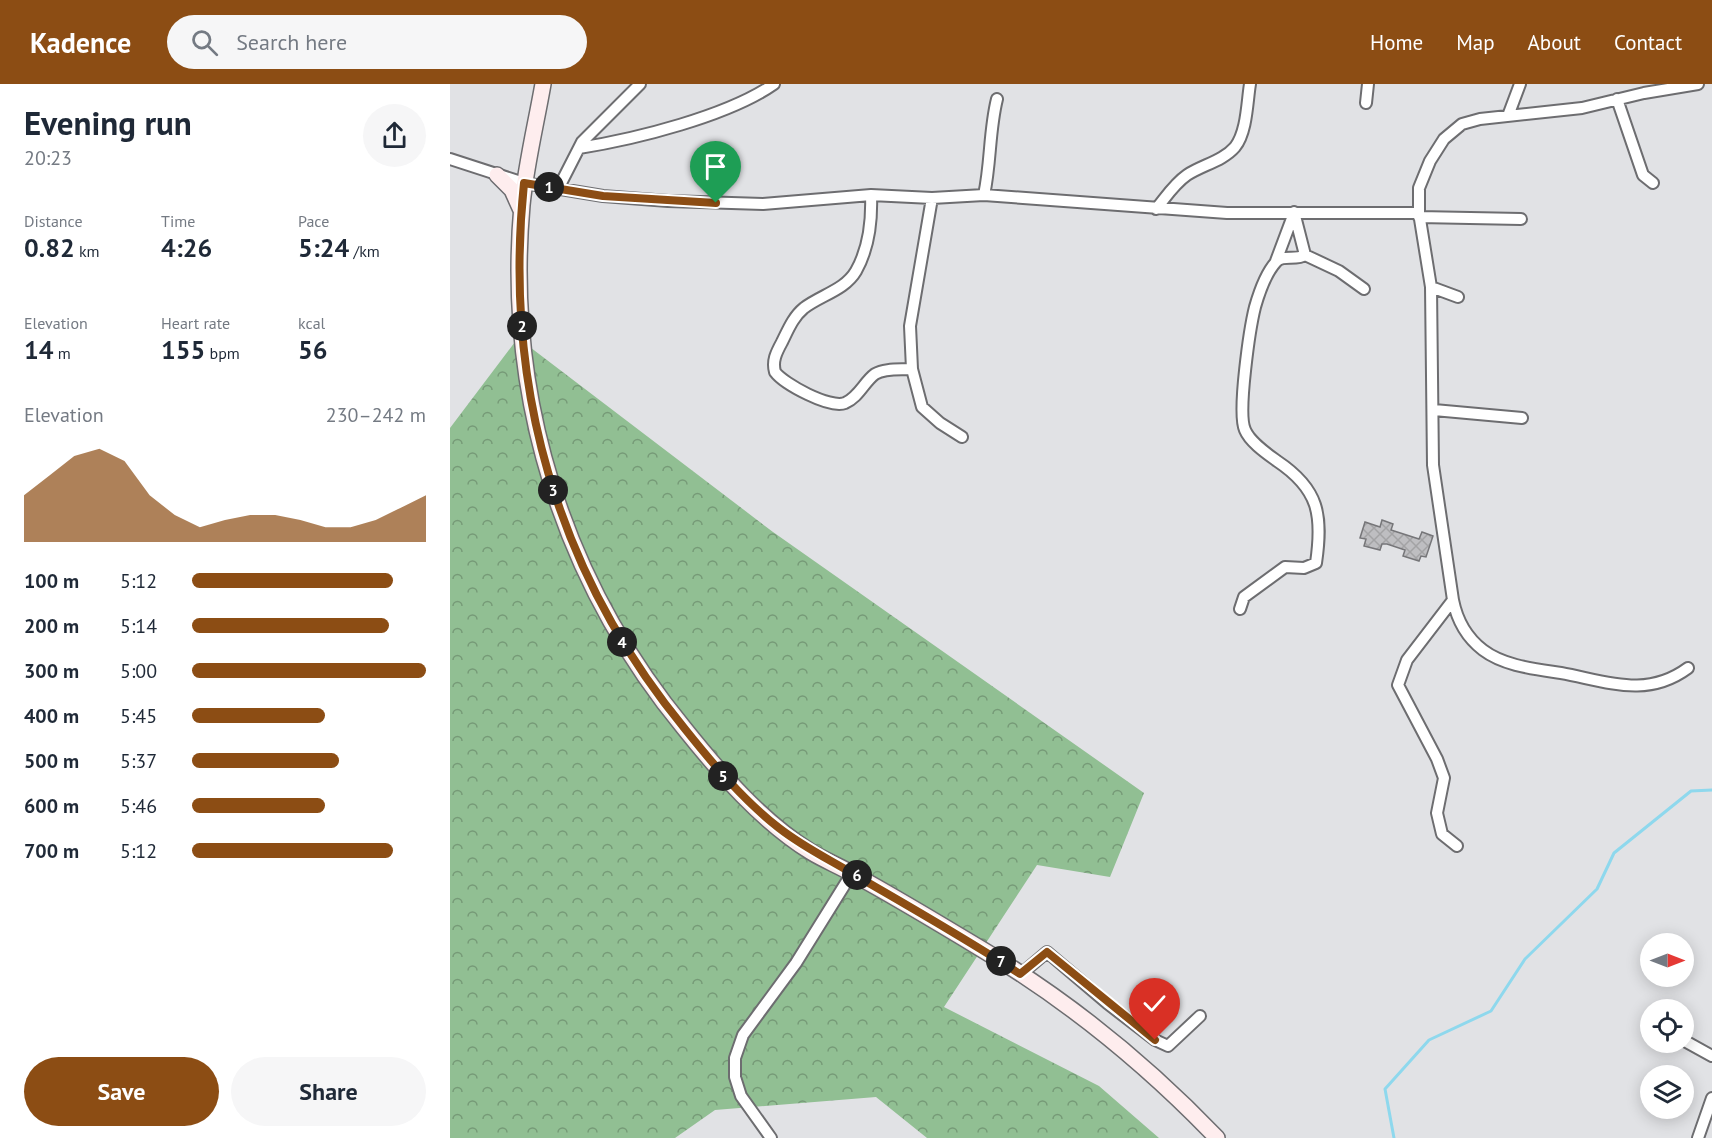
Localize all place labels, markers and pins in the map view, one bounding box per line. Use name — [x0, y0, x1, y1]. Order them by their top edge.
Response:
pin — [690, 141, 741, 203]
pin: 1 — [534, 172, 564, 202]
pin: 2 — [507, 311, 537, 341]
pin: 3 — [538, 475, 568, 505]
pin: 4 — [607, 627, 637, 657]
pin: 5 — [708, 761, 738, 791]
pin: 6 — [842, 860, 872, 890]
pin: 7 — [986, 946, 1016, 976]
pin — [1129, 978, 1180, 1040]

